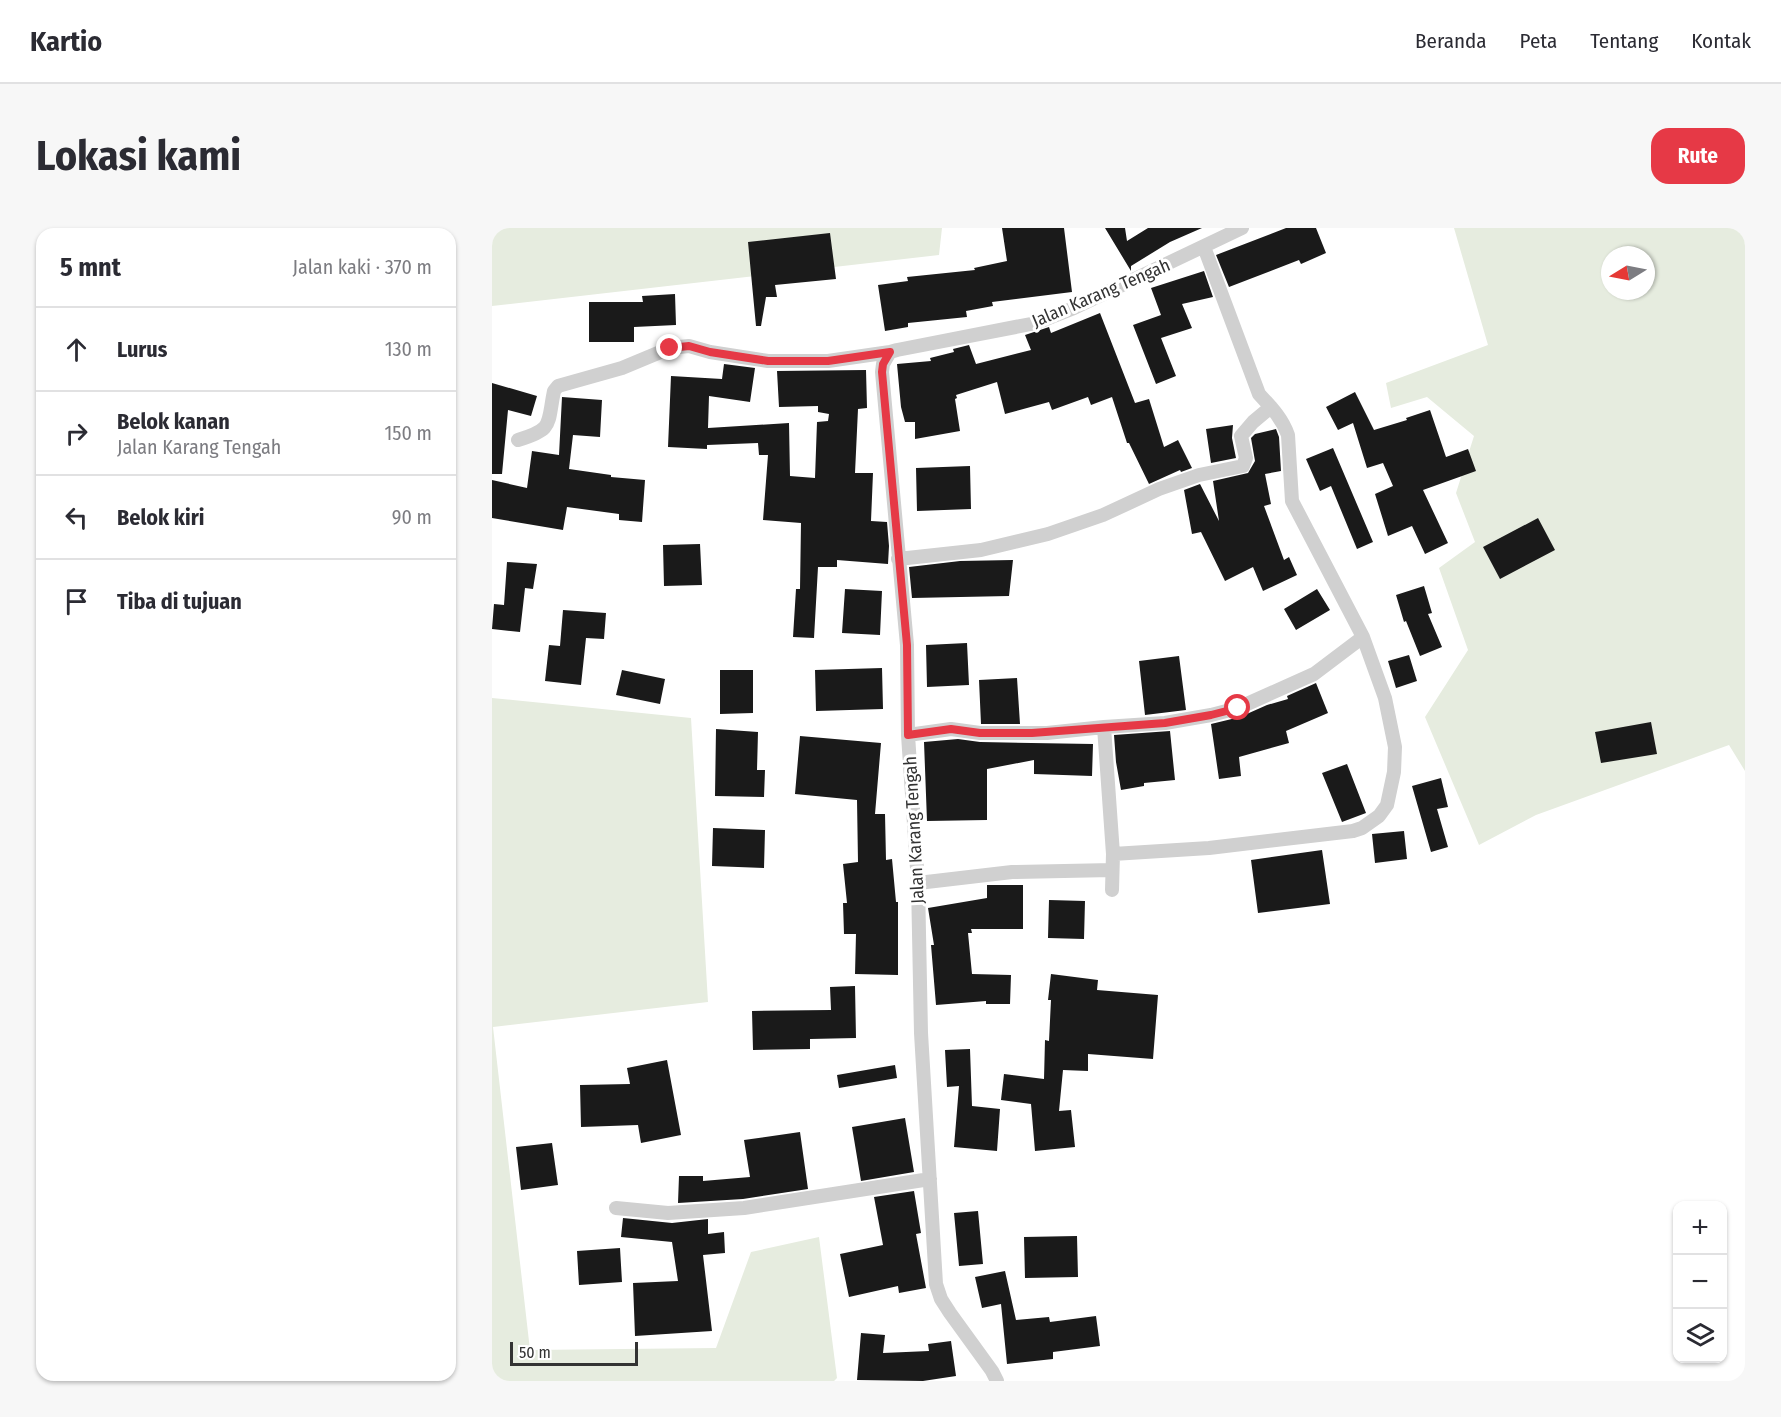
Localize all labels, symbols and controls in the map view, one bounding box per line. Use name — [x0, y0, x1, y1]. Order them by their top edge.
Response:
text: Kartio — [30, 25, 102, 58]
text: Beranda — [1415, 28, 1487, 54]
text: Peta — [1520, 28, 1557, 54]
text: Tentang — [1590, 28, 1658, 54]
text: Kontak — [1691, 28, 1751, 54]
button: Rute — [1651, 128, 1745, 184]
text: Lokasi kami — [36, 131, 241, 181]
north arrow — [1601, 246, 1655, 300]
text: 5 mnt — [60, 252, 121, 283]
street label: Jalan Karang Tengah — [1029, 254, 1173, 332]
text: Jalan kaki · 370 m — [293, 255, 432, 279]
icon: ahead — [60, 333, 93, 366]
route end — [656, 334, 682, 360]
text: Lurus — [117, 336, 167, 363]
text: 130 m — [385, 337, 432, 361]
text: Belok kanan — [117, 408, 230, 435]
icon: right — [60, 417, 93, 450]
text: 150 m — [385, 421, 432, 445]
text: Jalan Karang Tengah — [117, 435, 281, 459]
icon: left — [60, 501, 93, 534]
text: Belok kiri — [117, 504, 205, 531]
text: 90 m — [392, 505, 432, 529]
icon: arrive — [60, 585, 93, 618]
text: Tiba di tujuan — [117, 588, 242, 615]
route start — [1224, 694, 1250, 720]
street label: Jalan Karang Tengah — [899, 756, 929, 904]
map controls — [1673, 1201, 1727, 1363]
button: + — [1673, 1201, 1727, 1255]
button: − — [1673, 1255, 1727, 1309]
button: layers — [1673, 1309, 1727, 1363]
scale bar — [510, 1339, 638, 1366]
text: 50 m — [519, 1343, 551, 1362]

